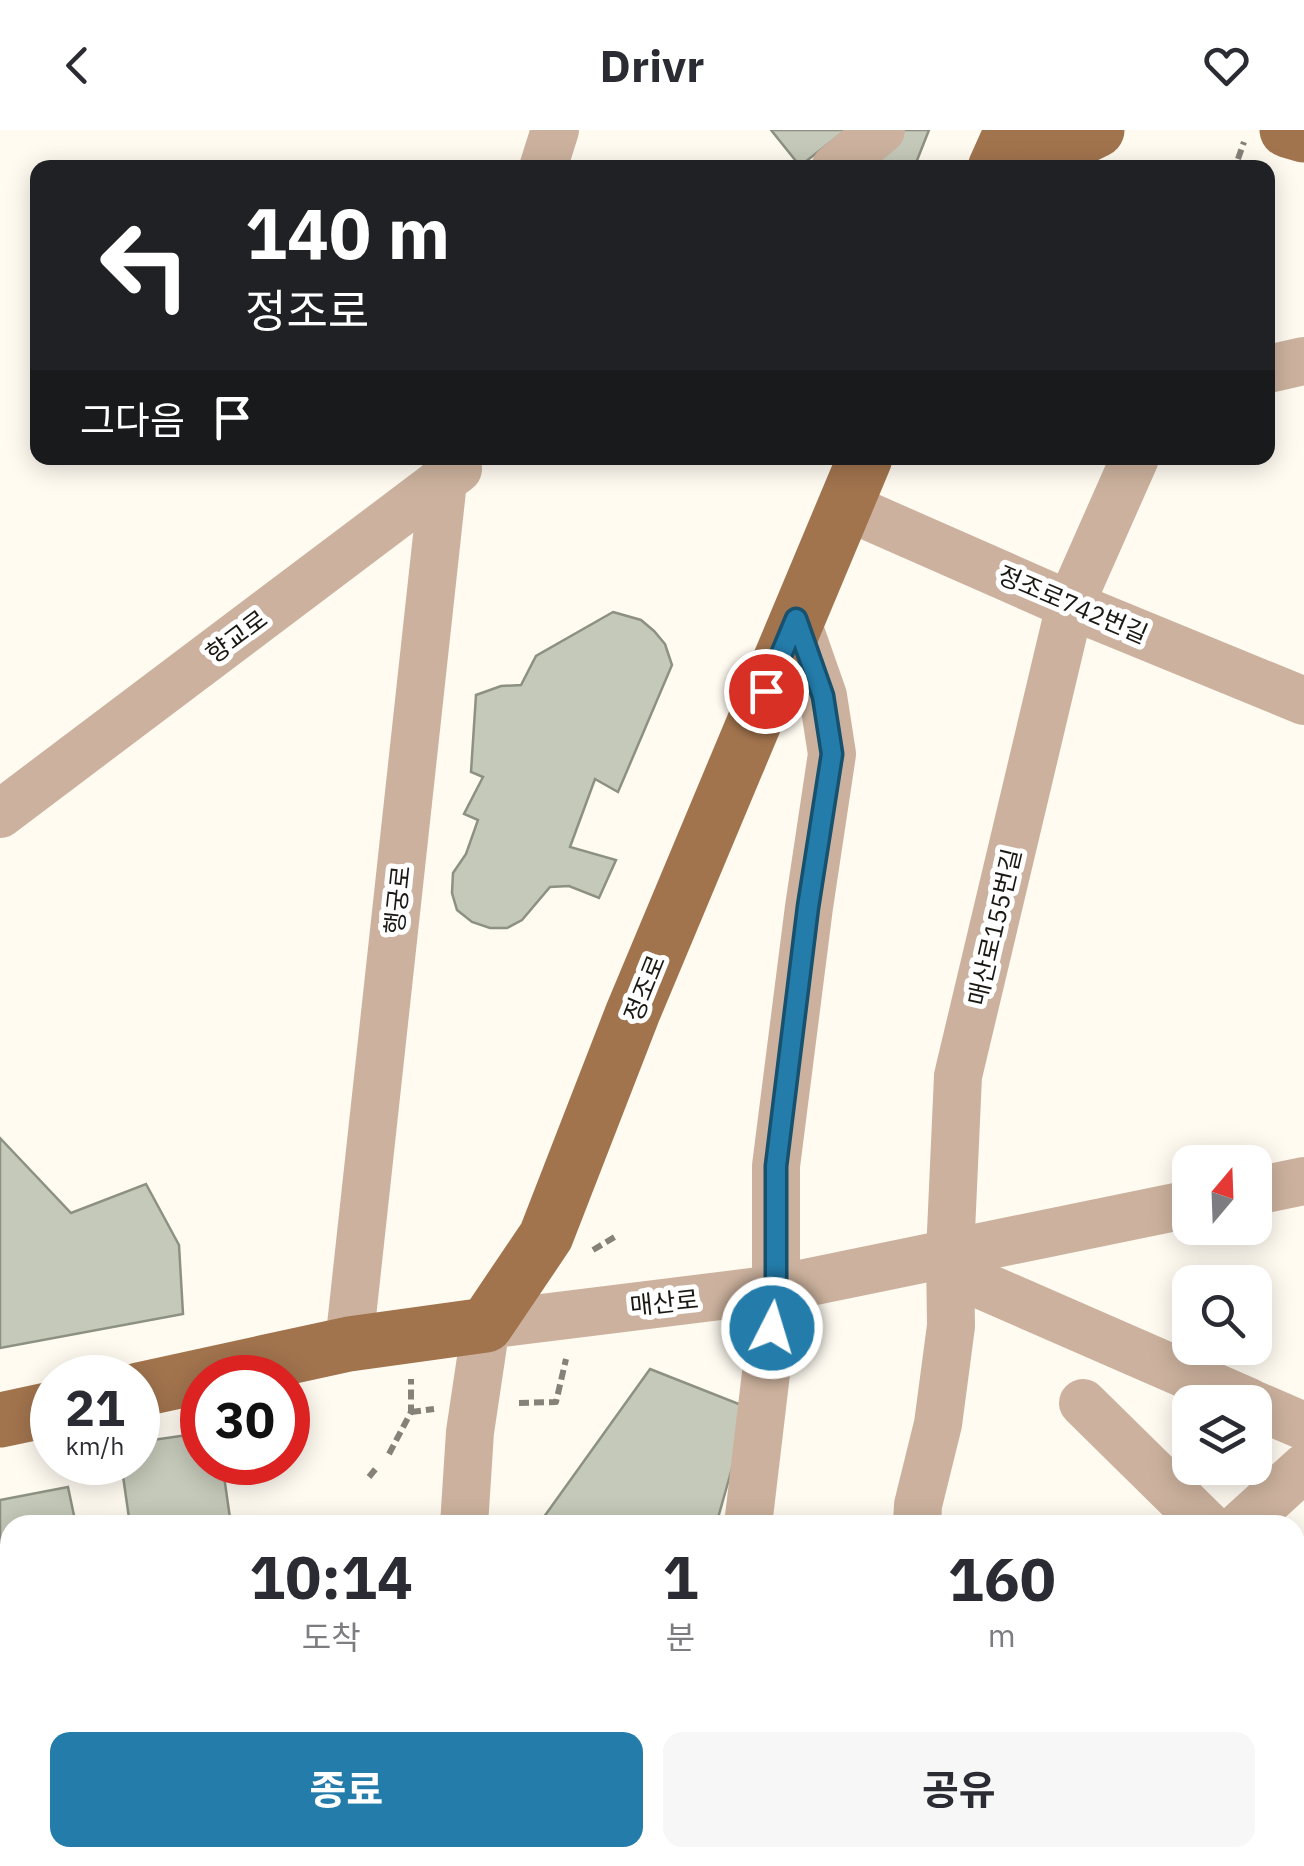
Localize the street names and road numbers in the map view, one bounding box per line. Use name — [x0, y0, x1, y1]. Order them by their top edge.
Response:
street label: 정조로742번길 — [993, 558, 1153, 650]
street label: 향교로 — [199, 602, 273, 670]
street label: 매산로155번길 — [960, 845, 1028, 1009]
street label: 행궁로 — [377, 864, 417, 936]
street label: 정조로 — [616, 950, 672, 1026]
street label: 매산로 — [628, 1282, 700, 1322]

